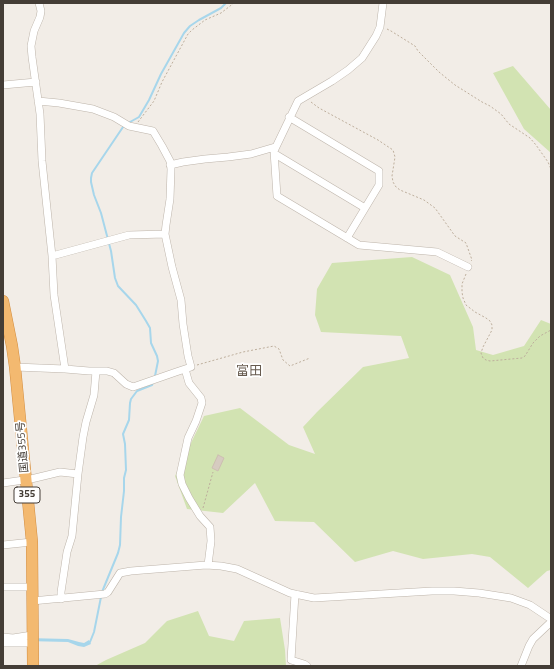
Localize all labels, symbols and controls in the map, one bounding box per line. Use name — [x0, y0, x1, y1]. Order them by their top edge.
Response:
district label: 富田 — [236, 364, 262, 380]
street label: 国道355号 — [14, 421, 32, 473]
road number: 355 — [14, 487, 40, 503]

